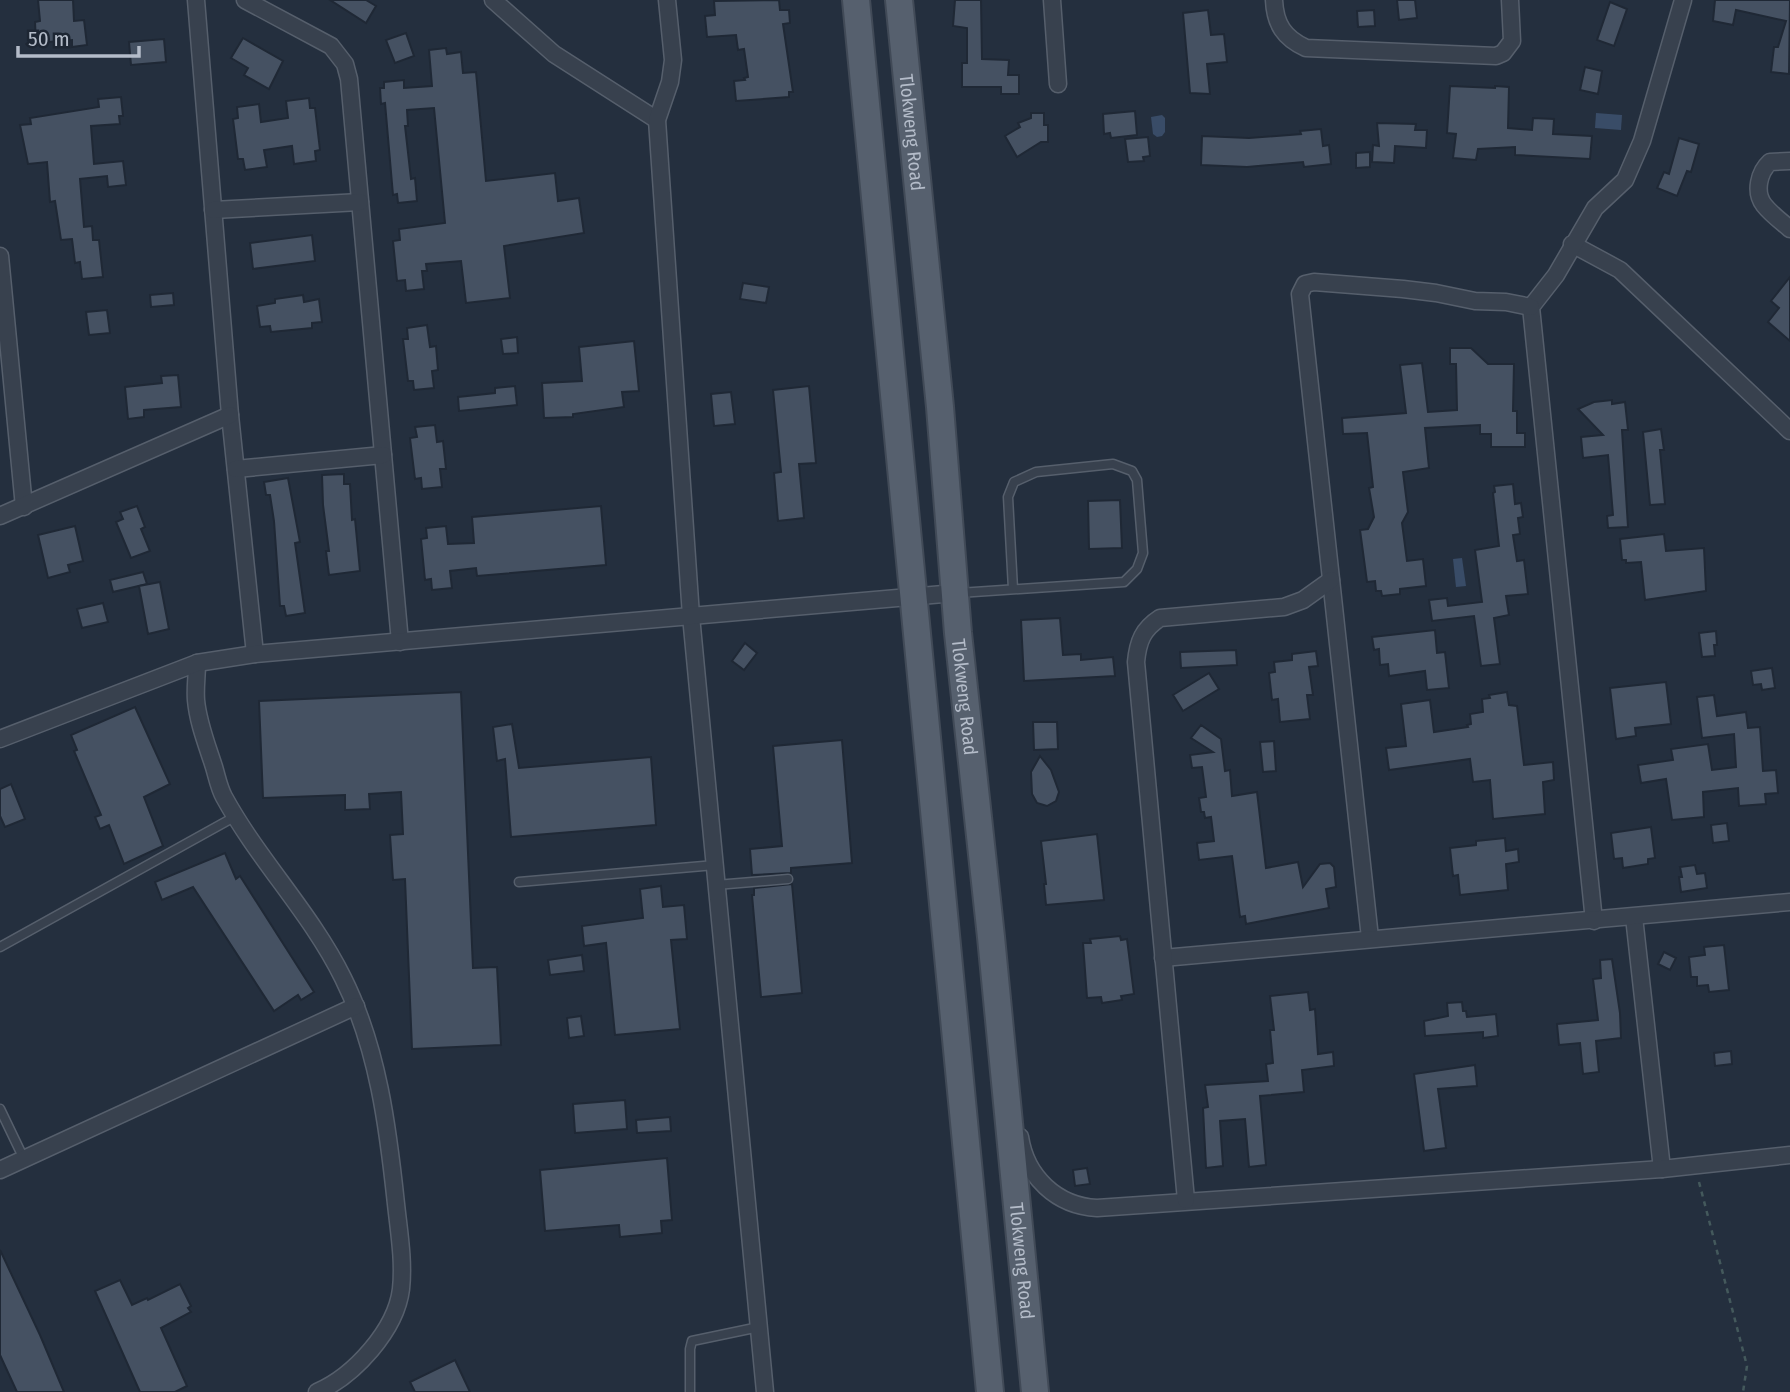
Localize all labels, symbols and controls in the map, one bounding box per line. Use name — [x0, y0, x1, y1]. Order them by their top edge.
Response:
scale bar — [18, 14, 138, 58]
text: 50 m — [28, 26, 70, 52]
street label: Tlokweng Road — [895, 73, 930, 192]
street label: Tlokweng Road — [947, 637, 983, 756]
street label: Tlokweng Road — [1005, 1202, 1039, 1320]

